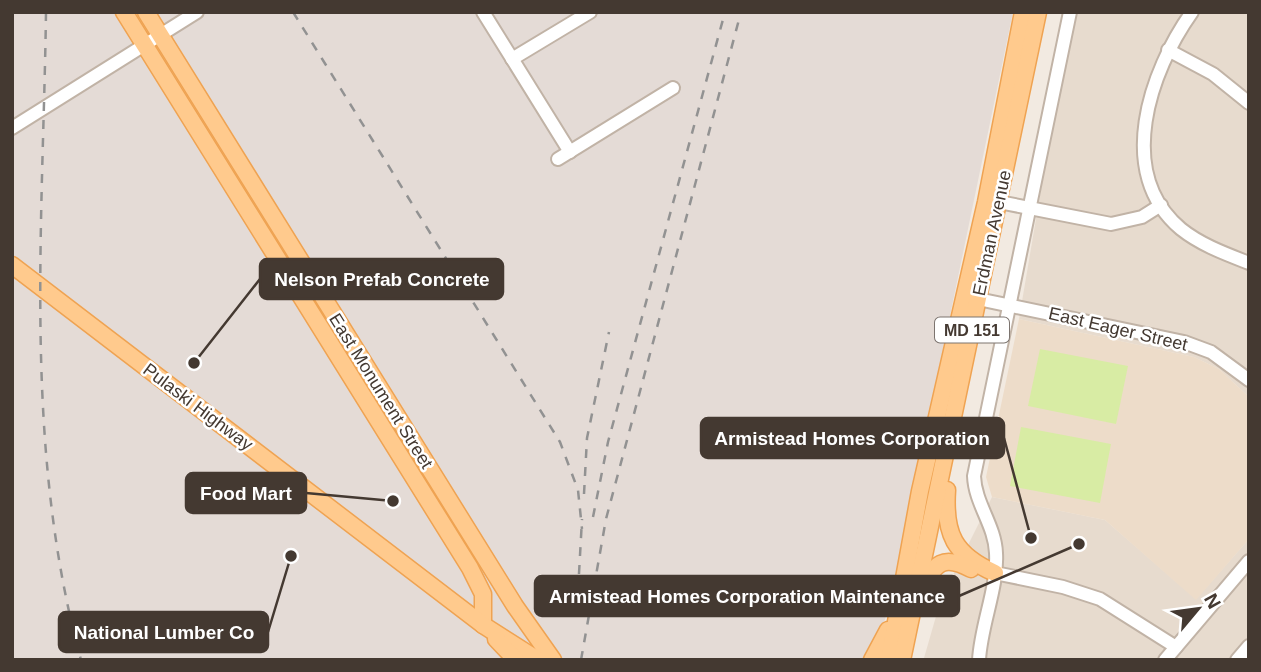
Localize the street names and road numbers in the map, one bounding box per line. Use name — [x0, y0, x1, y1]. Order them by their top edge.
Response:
street label: Erdman Avenue — [969, 168, 1015, 298]
street label: East Eager Street — [1047, 303, 1189, 355]
street label: East Monument Street — [325, 310, 437, 472]
road number: MD 151 — [935, 318, 1009, 342]
street label: Pulaski Highway — [139, 359, 257, 455]

